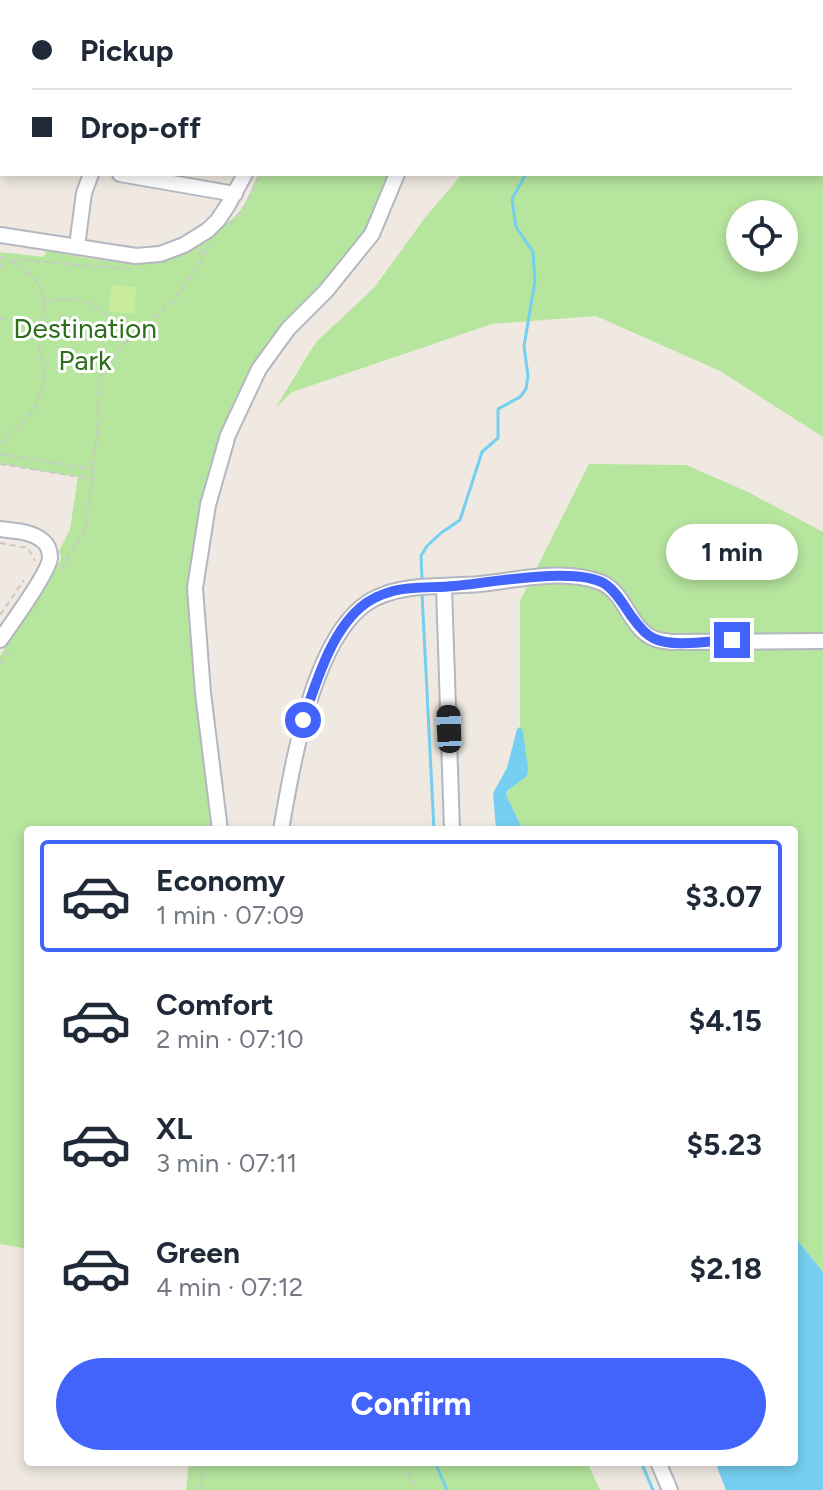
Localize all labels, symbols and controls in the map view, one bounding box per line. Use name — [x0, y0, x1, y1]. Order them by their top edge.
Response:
text: Pickup — [80, 32, 174, 69]
text: Drop-off — [80, 109, 201, 146]
map controls — [726, 200, 798, 272]
button: locate — [726, 200, 798, 272]
park label: Destination Park — [13, 311, 157, 377]
callout: 1 min — [666, 524, 798, 580]
text: 1 min — [701, 536, 763, 568]
route end — [714, 622, 750, 658]
route start — [285, 702, 321, 738]
car — [436, 705, 462, 753]
icon: car — [60, 860, 132, 932]
text: Economy — [156, 862, 285, 899]
text: $3.07 — [685, 878, 762, 915]
text: 1 min · 07:09 — [156, 899, 304, 931]
icon: car — [60, 984, 132, 1056]
text: Comfort — [156, 986, 274, 1023]
text: $4.15 — [689, 1002, 762, 1039]
text: 2 min · 07:10 — [156, 1023, 304, 1055]
icon: car — [60, 1108, 132, 1180]
text: XL — [156, 1110, 192, 1147]
text: $5.23 — [686, 1126, 762, 1163]
text: 3 min · 07:11 — [156, 1147, 297, 1179]
icon: car — [60, 1232, 132, 1304]
text: Green — [156, 1234, 240, 1271]
text: $2.18 — [690, 1250, 762, 1287]
text: 4 min · 07:12 — [156, 1271, 303, 1303]
button: Confirm — [56, 1358, 766, 1450]

